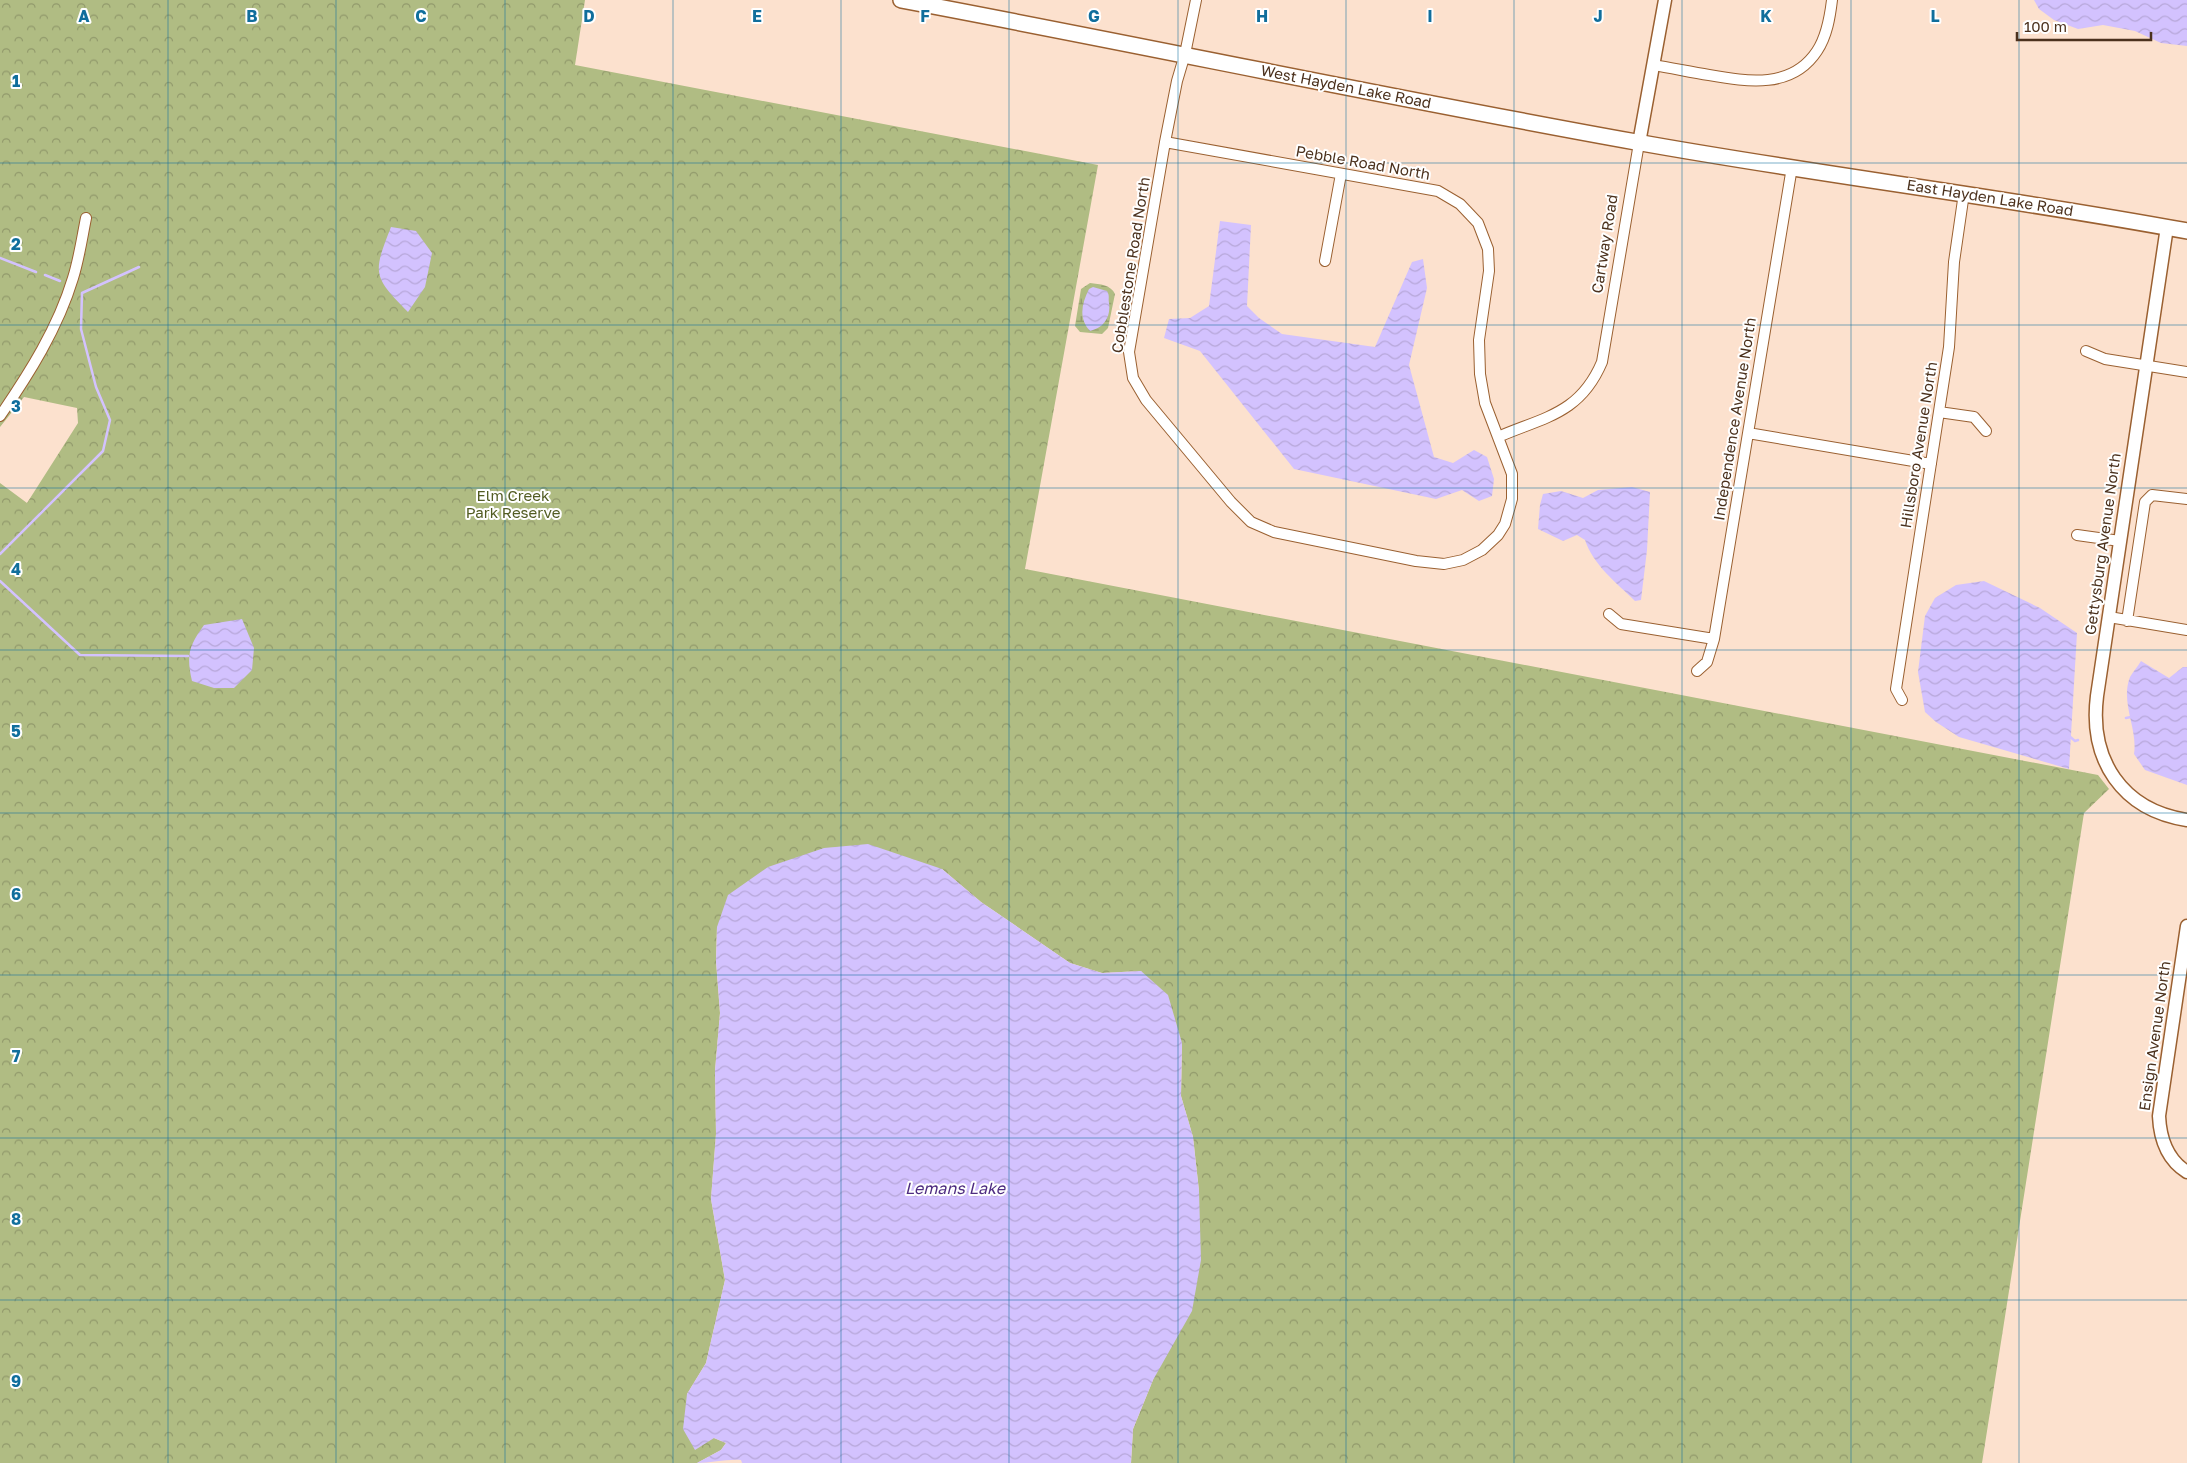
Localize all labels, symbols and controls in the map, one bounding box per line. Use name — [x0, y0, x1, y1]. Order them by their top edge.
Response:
text: A — [78, 6, 90, 26]
text: B — [246, 6, 258, 26]
text: C — [415, 6, 427, 26]
text: D — [583, 6, 595, 26]
text: E — [752, 6, 762, 26]
text: F — [920, 6, 930, 26]
text: G — [1088, 6, 1100, 26]
text: H — [1256, 6, 1268, 26]
text: I — [1427, 6, 1433, 26]
text: J — [1593, 6, 1603, 26]
text: K — [1760, 6, 1772, 26]
text: L — [1930, 6, 1940, 26]
scale bar — [2017, 10, 2151, 42]
text: 100 m — [2024, 17, 2067, 35]
street label: West Hayden Lake Road — [1259, 61, 1433, 111]
text: 1 — [12, 71, 20, 91]
street label: Pebble Road North — [1295, 141, 1432, 183]
street label: East Hayden Lake Road — [1906, 175, 2075, 219]
street label: Cobblestone Road North — [1107, 176, 1153, 354]
street label: Cartway Road — [1587, 193, 1621, 295]
text: 2 — [11, 234, 21, 254]
street label: Independence Avenue North — [1709, 316, 1759, 522]
street label: Hillsboro Avenue North — [1896, 360, 1940, 529]
text: 3 — [11, 396, 21, 416]
street label: Gettysburg Avenue North — [2080, 452, 2124, 636]
park label: Elm Creek Park Reserve — [466, 486, 561, 521]
text: 4 — [11, 559, 21, 579]
text: 5 — [11, 721, 21, 741]
text: 6 — [11, 884, 21, 904]
street label: Ensign Avenue North — [2135, 960, 2173, 1112]
text: 7 — [12, 1046, 21, 1066]
water label: Lemans Lake — [905, 1178, 1007, 1198]
text: 8 — [11, 1209, 21, 1229]
text: 9 — [11, 1371, 21, 1391]

